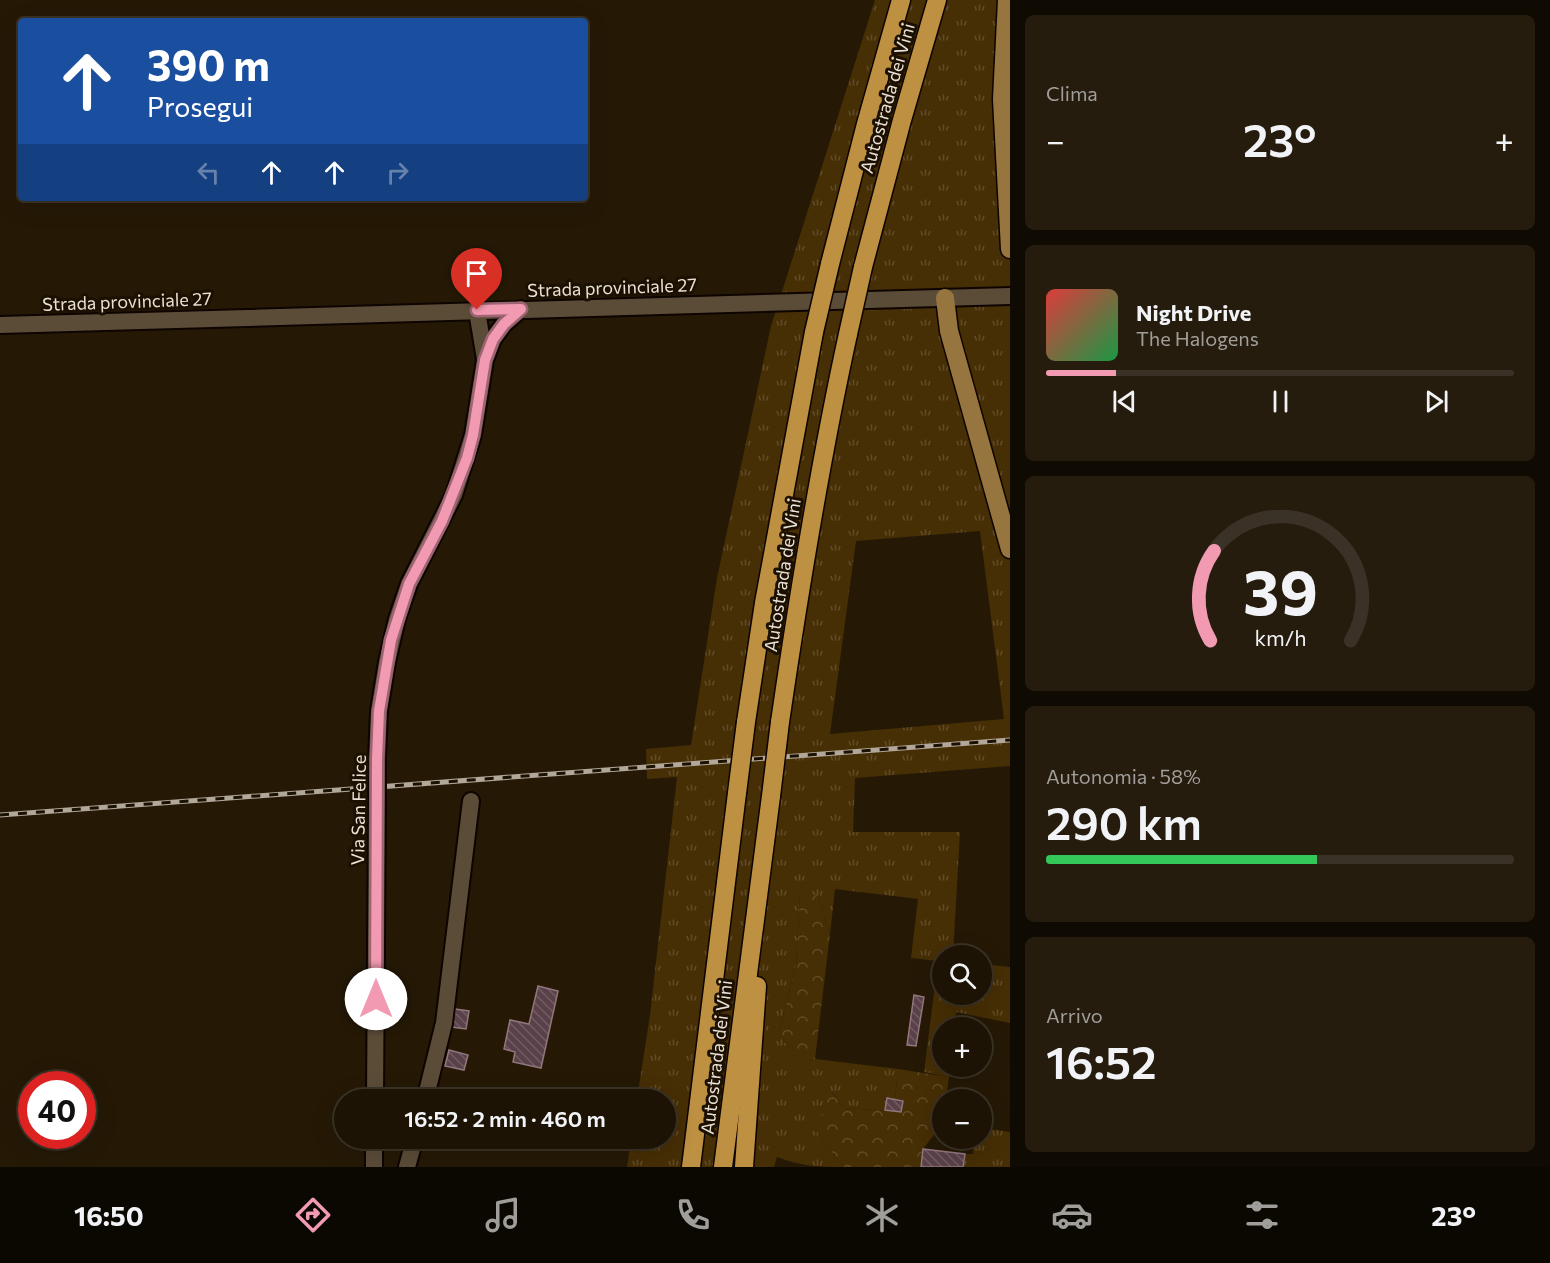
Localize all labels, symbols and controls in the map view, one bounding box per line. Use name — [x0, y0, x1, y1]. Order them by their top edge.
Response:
street label: Autostrada dei Vini — [855, 20, 919, 176]
text: 390 m — [147, 38, 270, 90]
icon: ahead — [48, 42, 126, 120]
text: Clima — [1046, 81, 1098, 105]
text: Prosegui — [147, 90, 253, 123]
text: 23° — [1243, 111, 1316, 166]
text: − — [1046, 119, 1065, 160]
text: + — [1495, 119, 1514, 160]
icon: left — [192, 156, 225, 189]
icon: ahead — [255, 156, 288, 189]
icon: ahead — [318, 156, 351, 189]
icon: right — [381, 156, 414, 189]
pin — [451, 248, 502, 310]
icon: arrive — [460, 257, 493, 290]
street label: Strada provinciale 27 — [527, 273, 697, 301]
street label: Strada provinciale 27 — [42, 287, 212, 315]
text: Night Drive — [1136, 299, 1251, 326]
text: The Halogens — [1136, 326, 1259, 350]
icon: previous — [1108, 385, 1141, 418]
icon: pause — [1264, 385, 1297, 418]
icon: next — [1420, 385, 1453, 418]
street label: Autostrada dei Vini — [759, 497, 805, 653]
text: 39 — [1243, 552, 1317, 628]
text: km/h — [1254, 624, 1306, 650]
street label: Via San Felice — [346, 755, 370, 865]
text: Autonomia · 58% — [1046, 764, 1201, 788]
text: 290 km — [1046, 794, 1202, 849]
map controls — [932, 945, 992, 1149]
button: search — [932, 945, 992, 1005]
position arrow — [344, 967, 408, 1031]
street label: Autostrada dei Vini — [696, 979, 736, 1135]
text: Arrivo — [1046, 1003, 1103, 1027]
button: + — [932, 1017, 992, 1077]
text: 16:52 — [1046, 1033, 1157, 1088]
speed limit sign: 40 — [18, 1071, 96, 1149]
button: − — [932, 1089, 992, 1149]
text: 16:52 · 2 min · 460 m — [404, 1105, 606, 1132]
icon: directions — [292, 1194, 334, 1236]
icon: music — [482, 1194, 524, 1236]
icon: phone — [672, 1194, 714, 1236]
icon: climate — [861, 1194, 903, 1236]
icon: car — [1051, 1194, 1093, 1236]
icon: filters — [1241, 1194, 1283, 1236]
text: 16:50 — [74, 1199, 144, 1232]
text: 23° — [1431, 1199, 1476, 1232]

